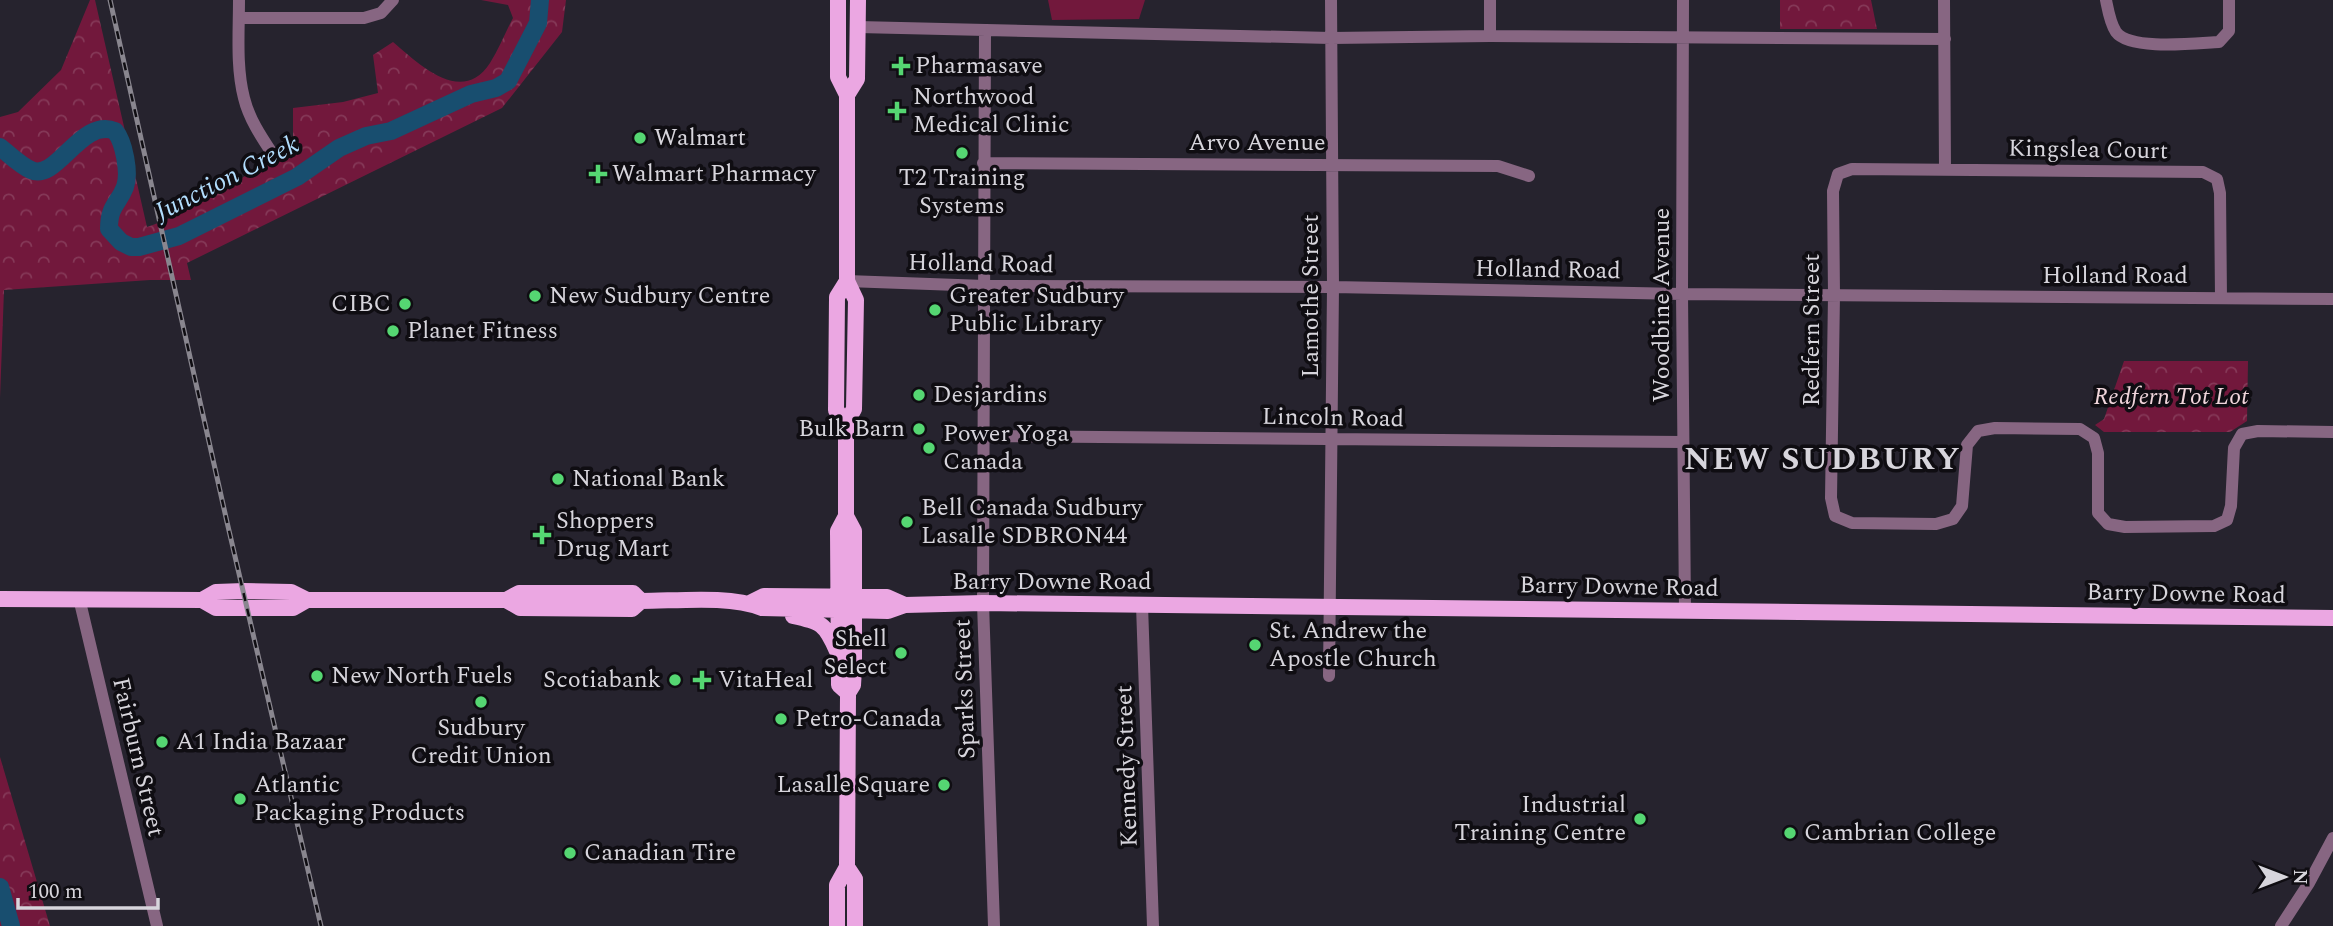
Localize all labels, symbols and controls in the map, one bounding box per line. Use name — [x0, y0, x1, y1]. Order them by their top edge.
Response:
place label: Pharmasave — [915, 48, 1043, 84]
marker: Pharmasave — [893, 58, 909, 74]
place label: Northwood Medical Clinic — [913, 79, 1070, 143]
marker: Northwood Medical Clinic — [887, 101, 907, 121]
place label: Walmart — [654, 120, 746, 156]
water label: Junction Creek — [146, 124, 306, 232]
street label: Arvo Avenue — [1188, 125, 1326, 161]
marker: Walmart — [632, 130, 648, 146]
street label: Kingslea Court — [2008, 131, 2168, 169]
marker: T2 Training Systems — [954, 145, 970, 161]
place label: Walmart Pharmacy — [612, 156, 817, 192]
place label: T2 Training Systems — [899, 160, 1025, 224]
marker: Walmart Pharmacy — [590, 166, 606, 182]
street label: Woodbine Avenue — [1644, 208, 1680, 402]
street label: Lamothe Street — [1293, 214, 1329, 378]
street label: Holland Road — [908, 245, 1054, 283]
street label: Holland Road — [1475, 251, 1621, 289]
street label: Redfern Street — [1794, 253, 1830, 407]
street label: Holland Road — [2042, 258, 2188, 294]
place label: New Sudbury Centre — [549, 278, 770, 314]
place label: Greater Sudbury Public Library — [949, 278, 1125, 342]
place label: CIBC — [331, 286, 391, 322]
marker: New Sudbury Centre — [527, 288, 543, 304]
marker: CIBC — [397, 296, 413, 312]
marker: Greater Sudbury Public Library — [927, 302, 943, 318]
place label: Planet Fitness — [407, 313, 558, 349]
marker: Planet Fitness — [385, 323, 401, 339]
place label: Desjardins — [933, 377, 1048, 413]
park label: Redfern Tot Lot — [2094, 379, 2249, 415]
marker: Desjardins — [911, 387, 927, 403]
street label: Lincoln Road — [1262, 399, 1404, 437]
place label: Bulk Barn — [798, 411, 905, 447]
place label: Power Yoga Canada — [943, 416, 1069, 480]
marker: Bulk Barn — [911, 421, 927, 437]
district label: NEW SUDBURY — [1684, 435, 1962, 484]
marker: Power Yoga Canada — [921, 440, 937, 456]
place label: National Bank — [572, 461, 725, 497]
marker: National Bank — [550, 471, 566, 487]
place label: Bell Canada Sudbury Lasalle SDBRON44 — [921, 490, 1144, 554]
place label: Shoppers Drug Mart — [556, 503, 669, 567]
marker: Bell Canada Sudbury Lasalle SDBRON44 — [899, 514, 915, 530]
marker: Shoppers Drug Mart — [534, 527, 550, 543]
street label: Barry Downe Road — [952, 564, 1152, 600]
street label: Barry Downe Road — [1519, 567, 1719, 607]
street label: Barry Downe Road — [2086, 574, 2286, 614]
place label: St. Andrew the Apostle Church — [1269, 613, 1437, 677]
street label: Sparks Street — [945, 618, 985, 760]
place label: Shell Select — [823, 621, 887, 685]
marker: St. Andrew the Apostle Church — [1247, 637, 1263, 653]
marker: Shell Select — [893, 645, 909, 661]
place label: New North Fuels — [331, 658, 513, 694]
place label: Scotiabank — [543, 662, 661, 698]
place label: VitaHeal — [718, 662, 813, 698]
marker: New North Fuels — [309, 668, 325, 684]
marker: VitaHeal — [692, 670, 712, 690]
marker: Scotiabank — [667, 672, 683, 688]
street label: Fairburn Street — [102, 674, 174, 840]
street label: Kennedy Street — [1106, 684, 1148, 848]
marker: Sudbury Credit Union — [473, 694, 489, 710]
place label: Petro-Canada — [795, 701, 942, 737]
place label: Sudbury Credit Union — [410, 710, 552, 774]
marker: Petro-Canada — [773, 711, 789, 727]
place label: A1 India Bazaar — [176, 724, 346, 760]
marker: A1 India Bazaar — [154, 734, 170, 750]
place label: Atlantic Packaging Products — [254, 767, 465, 831]
place label: Lasalle Square — [776, 767, 930, 803]
marker: Lasalle Square — [936, 777, 952, 793]
place label: Industrial Training Centre — [1454, 787, 1626, 851]
marker: Atlantic Packaging Products — [232, 791, 248, 807]
marker: Industrial Training Centre — [1632, 811, 1648, 827]
place label: Cambrian College — [1804, 815, 1996, 851]
marker: Cambrian College — [1782, 825, 1798, 841]
place label: Canadian Tire — [584, 835, 736, 871]
north arrow — [2249, 842, 2319, 912]
marker: Canadian Tire — [562, 845, 578, 861]
scale bar — [18, 866, 158, 910]
text: N — [2285, 869, 2314, 885]
text: 100 m — [28, 876, 83, 908]

